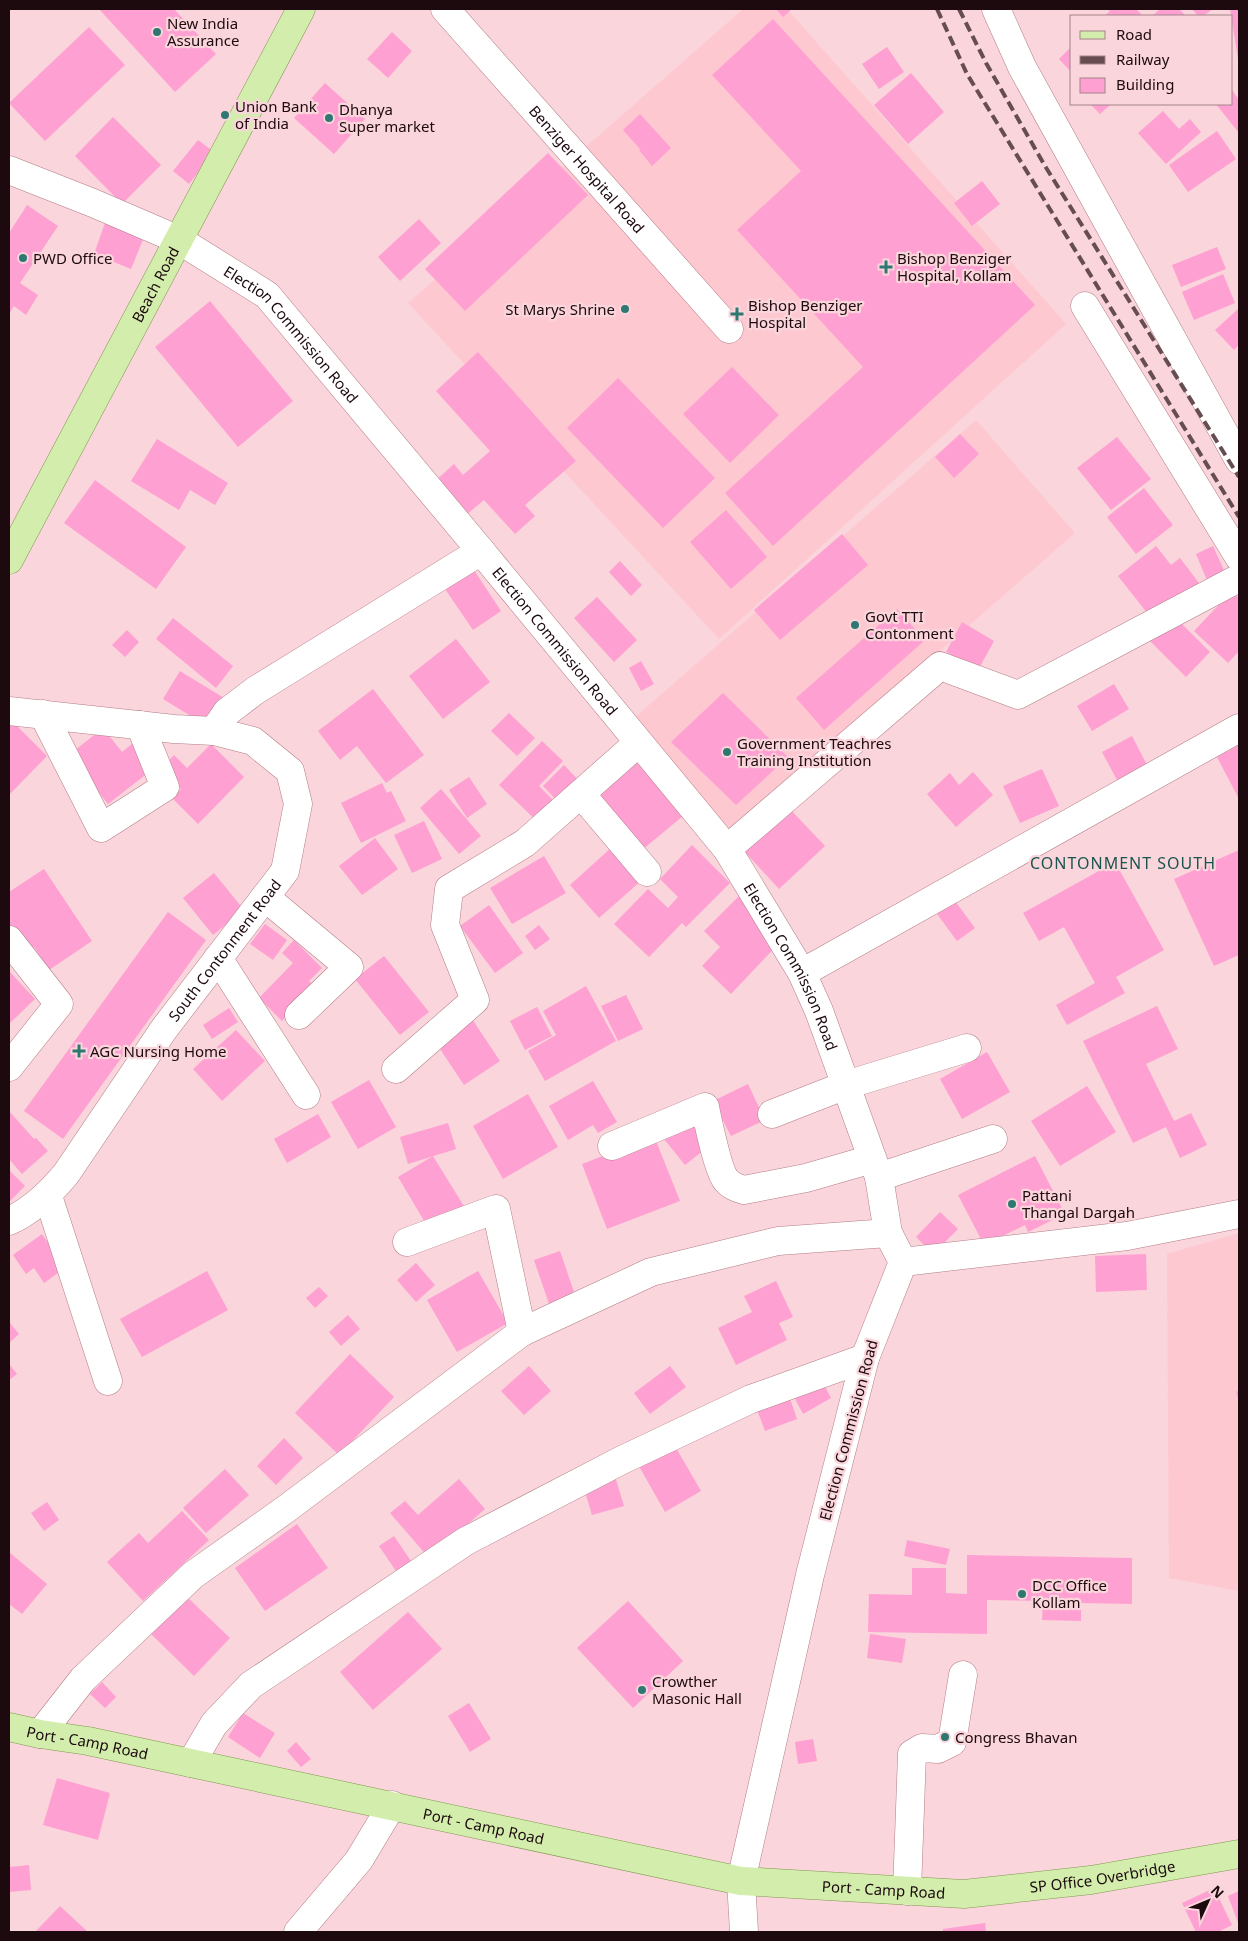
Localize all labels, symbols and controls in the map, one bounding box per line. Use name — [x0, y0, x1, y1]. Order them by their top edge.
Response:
place label: New India Assurance — [167, 13, 239, 50]
legend — [1070, 15, 1233, 105]
text: Road — [1116, 24, 1152, 44]
marker: New India Assurance — [151, 26, 163, 38]
text: Railway — [1116, 49, 1170, 69]
text: Building — [1116, 74, 1174, 94]
place label: Union Bank of India — [235, 96, 317, 133]
place label: Dhanya Super market — [339, 99, 435, 136]
street label: Benziger Hospital Road — [525, 101, 649, 237]
marker: Union Bank of India — [219, 109, 231, 121]
marker: Dhanya Super market — [323, 112, 335, 124]
street label: Beach Road — [127, 243, 183, 326]
place label: PWD Office — [33, 248, 112, 268]
place label: Bishop Benziger Hospital, Kollam — [897, 248, 1012, 285]
marker: PWD Office — [17, 252, 29, 264]
marker: Bishop Benziger Hospital, Kollam — [879, 260, 893, 274]
street label: Election Commission Road — [220, 261, 363, 407]
place label: Bishop Benziger Hospital — [748, 295, 863, 332]
place label: St Marys Shrine — [505, 299, 615, 319]
marker: St Marys Shrine — [619, 303, 631, 315]
marker: Bishop Benziger Hospital — [730, 307, 744, 321]
street label: Election Commission Road — [488, 563, 622, 719]
place label: Govt TTI Contonment — [865, 606, 954, 643]
marker: Govt TTI Contonment — [849, 619, 861, 631]
place label: Government Teachres Training Institution — [737, 733, 892, 770]
marker: Government Teachres Training Institution — [721, 746, 733, 758]
district label: CONTONMENT SOUTH — [1030, 852, 1216, 874]
street label: South Contonment Road — [164, 875, 285, 1025]
street label: Election Commission Road — [740, 879, 842, 1053]
place label: AGC Nursing Home — [90, 1041, 227, 1061]
marker: AGC Nursing Home — [72, 1044, 86, 1058]
place label: Pattani Thangal Dargah — [1022, 1185, 1135, 1222]
marker: Pattani Thangal Dargah — [1006, 1198, 1018, 1210]
street label: Election Commission Road — [814, 1337, 882, 1523]
place label: DCC Office Kollam — [1032, 1575, 1107, 1612]
marker: DCC Office Kollam — [1016, 1588, 1028, 1600]
place label: Crowther Masonic Hall — [652, 1671, 742, 1708]
marker: Crowther Masonic Hall — [636, 1684, 648, 1696]
street label: Port - Camp Road — [25, 1721, 150, 1764]
place label: Congress Bhavan — [955, 1727, 1077, 1747]
marker: Congress Bhavan — [939, 1731, 951, 1743]
street label: Port - Camp Road — [421, 1803, 546, 1849]
street label: SP Office Overbridge — [1029, 1855, 1177, 1897]
street label: Port - Camp Road — [821, 1876, 946, 1903]
north arrow — [1183, 1876, 1233, 1926]
text: N — [1207, 1881, 1229, 1902]

